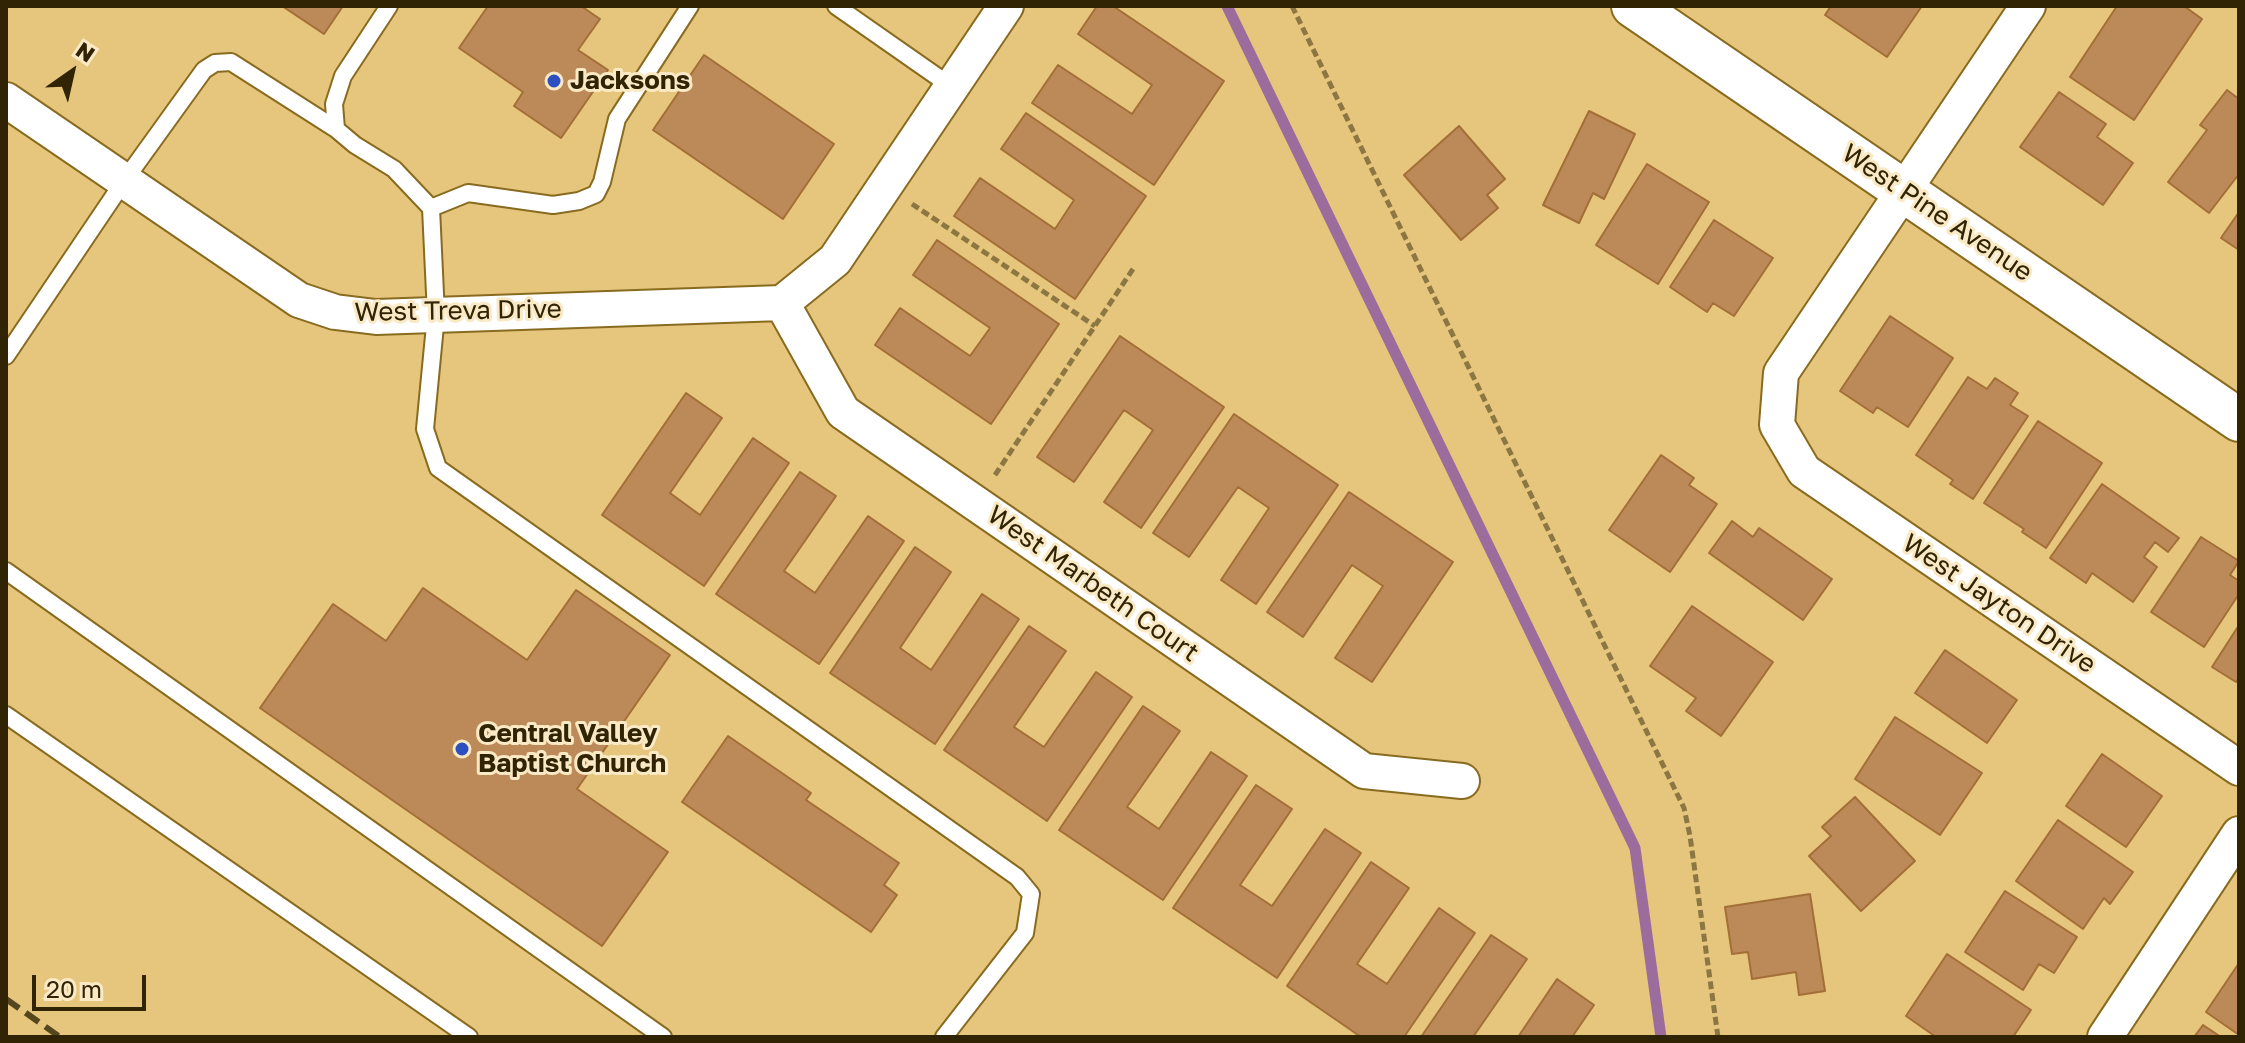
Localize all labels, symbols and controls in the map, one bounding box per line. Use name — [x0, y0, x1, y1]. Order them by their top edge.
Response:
north arrow — [32, 32, 112, 112]
text: N — [71, 36, 100, 68]
place label: Jacksons — [570, 65, 690, 97]
marker: Jacksons — [545, 72, 563, 90]
street label: West Pine Avenue — [1836, 138, 2038, 288]
street label: West Treva Drive — [354, 294, 562, 328]
street label: West Marbeth Court — [981, 499, 1205, 669]
street label: West Jayton Drive — [1896, 528, 2102, 680]
place label: Central Valley Baptist Church — [478, 718, 666, 780]
marker: Central Valley Baptist Church — [453, 740, 471, 758]
scale bar — [36, 959, 150, 1009]
text: 20 m — [46, 974, 102, 1003]

